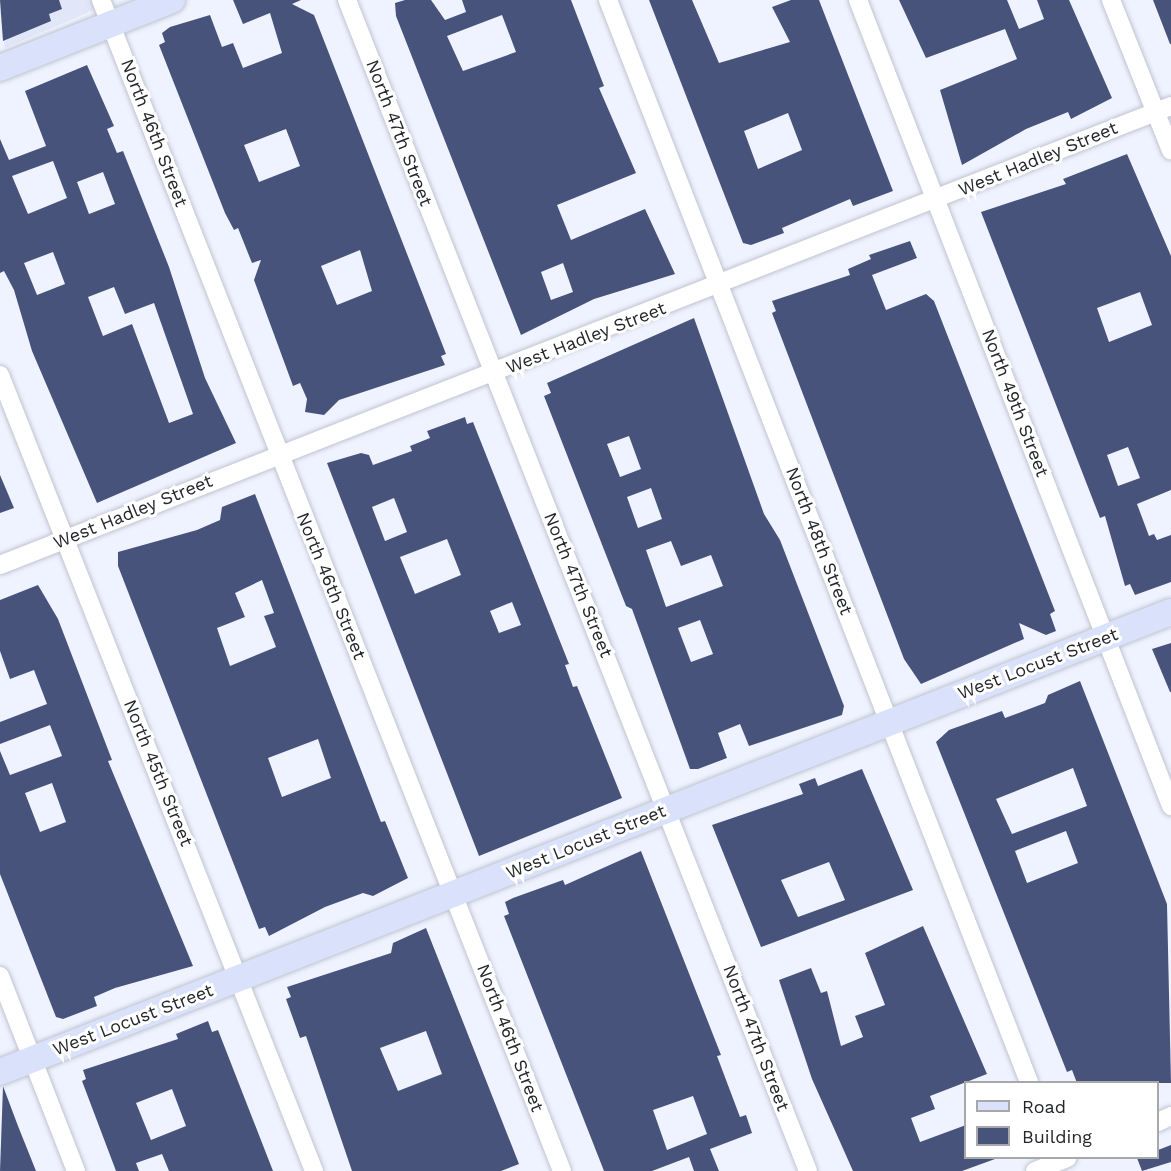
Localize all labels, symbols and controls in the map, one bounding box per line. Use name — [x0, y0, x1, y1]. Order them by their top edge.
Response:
street label: North 46th Street — [116, 56, 192, 210]
street label: North 47th Street — [361, 57, 437, 209]
street label: West Hadley Street — [955, 117, 1121, 201]
street label: West Hadley Street — [503, 297, 669, 379]
street label: North 49th Street — [977, 326, 1053, 480]
street label: North 48th Street — [781, 464, 857, 618]
street label: West Hadley Street — [50, 470, 216, 554]
street label: North 46th Street — [292, 509, 370, 663]
street label: North 47th Street — [539, 509, 617, 661]
street label: West Locust Street — [955, 623, 1121, 705]
street label: North 45th Street — [119, 697, 197, 849]
street label: West Locust Street — [503, 800, 669, 884]
street label: North 46th Street — [472, 961, 548, 1115]
street label: North 47th Street — [718, 962, 794, 1114]
street label: West Locust Street — [50, 979, 216, 1061]
legend — [964, 1081, 1159, 1159]
text: Road — [1022, 1096, 1066, 1117]
text: Building — [1022, 1126, 1092, 1147]

